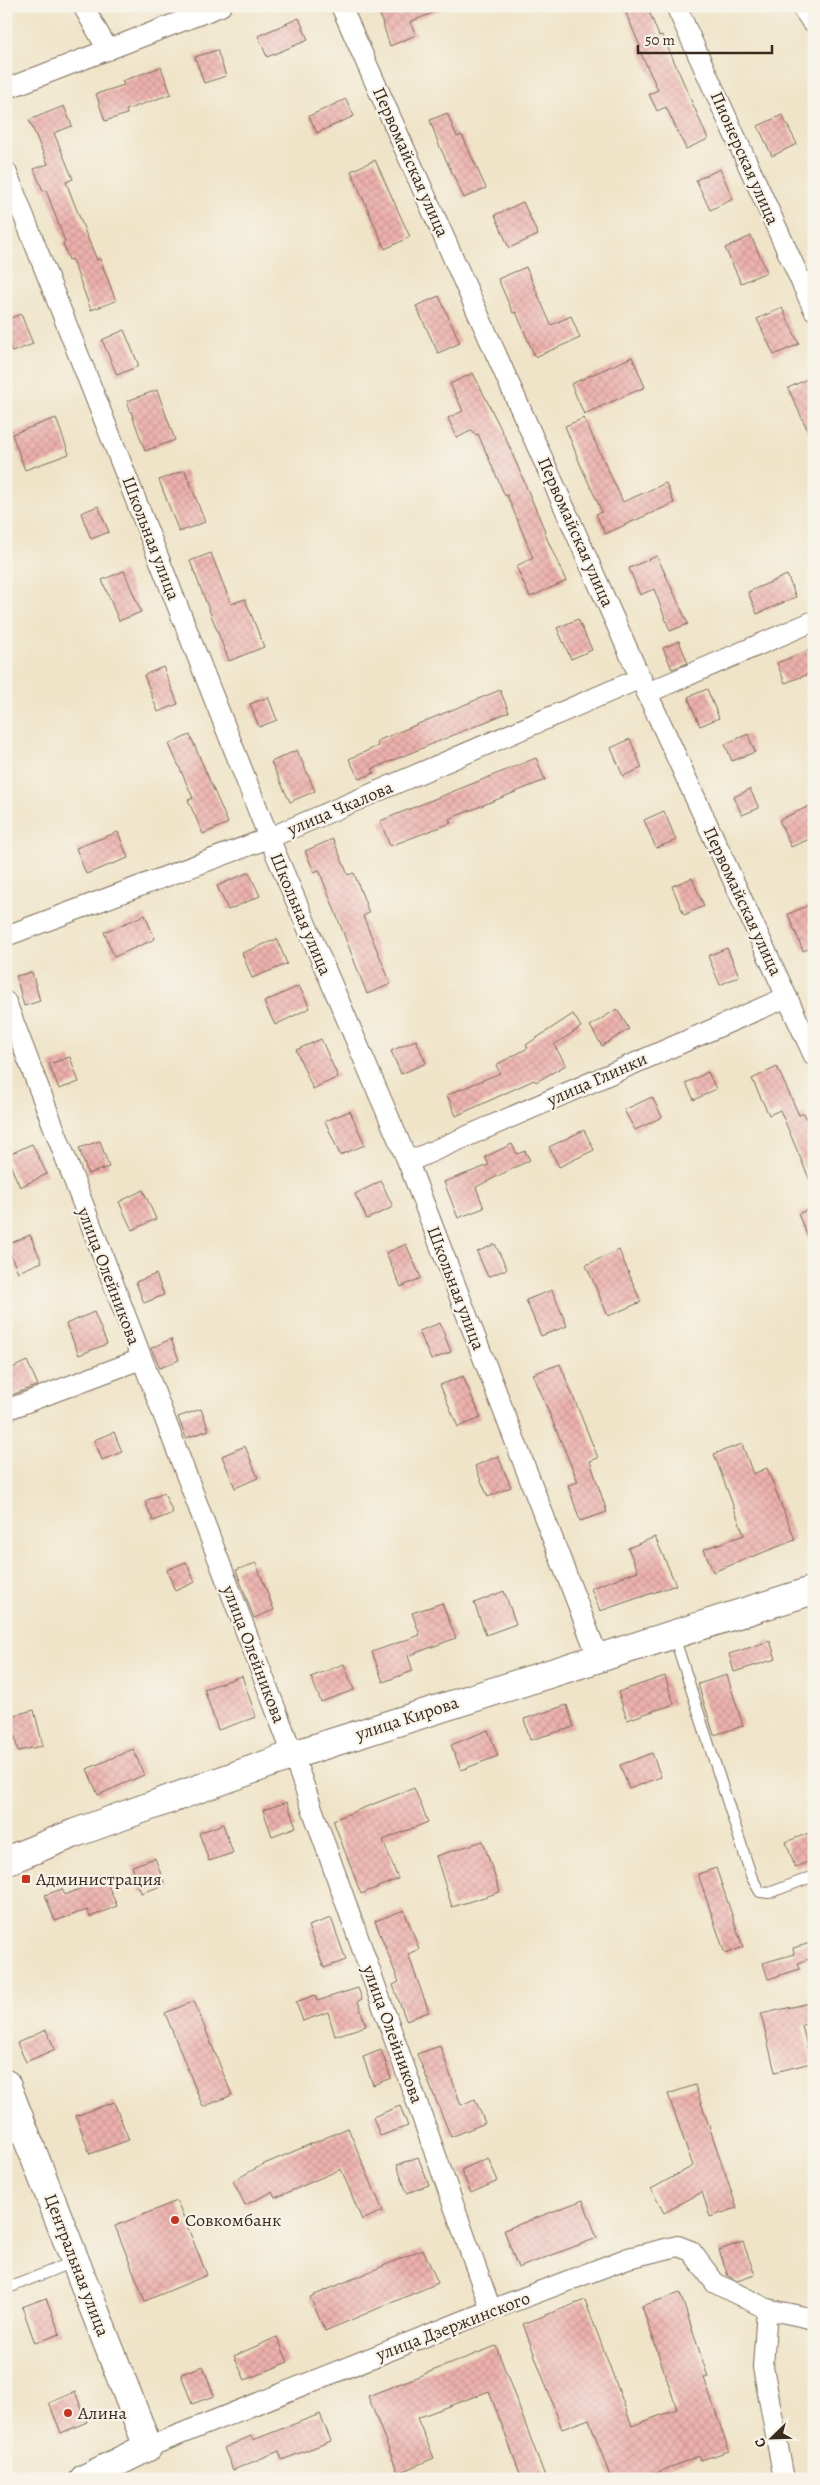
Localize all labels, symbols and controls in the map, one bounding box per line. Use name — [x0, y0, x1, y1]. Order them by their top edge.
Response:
scale bar — [638, 22, 771, 54]
text: 50 m — [645, 30, 675, 50]
street label: Первомайская улица — [367, 83, 455, 241]
street label: Пионерская улица — [705, 87, 785, 229]
street label: Первомайская улица — [532, 453, 620, 611]
street label: Школьная улица — [116, 473, 186, 604]
street label: улица Чкалова — [283, 775, 397, 841]
street label: Первомайская улица — [698, 823, 788, 980]
street label: Школьная улица — [264, 849, 338, 980]
street label: улица Глинки — [542, 1046, 651, 1112]
street label: улица Олейникова — [71, 1203, 147, 1349]
street label: Школьная улица — [421, 1223, 491, 1354]
street label: улица Олейникова — [216, 1581, 292, 1727]
street label: улица Кирова — [351, 1690, 462, 1746]
place label: Администрация — [35, 1867, 162, 1891]
marker: Администрация — [20, 1873, 32, 1885]
street label: улица Олейникова — [356, 1961, 429, 2107]
street label: Центральная улица — [39, 2190, 116, 2340]
place label: Совкомбанк — [185, 2208, 281, 2232]
marker: Совкомбанк — [169, 2214, 181, 2226]
street label: улица Дзержинского — [372, 2286, 533, 2367]
place label: Алина — [77, 2401, 127, 2425]
marker: Алина — [62, 2407, 74, 2419]
north arrow — [748, 2412, 798, 2462]
text: С — [750, 2435, 771, 2451]

